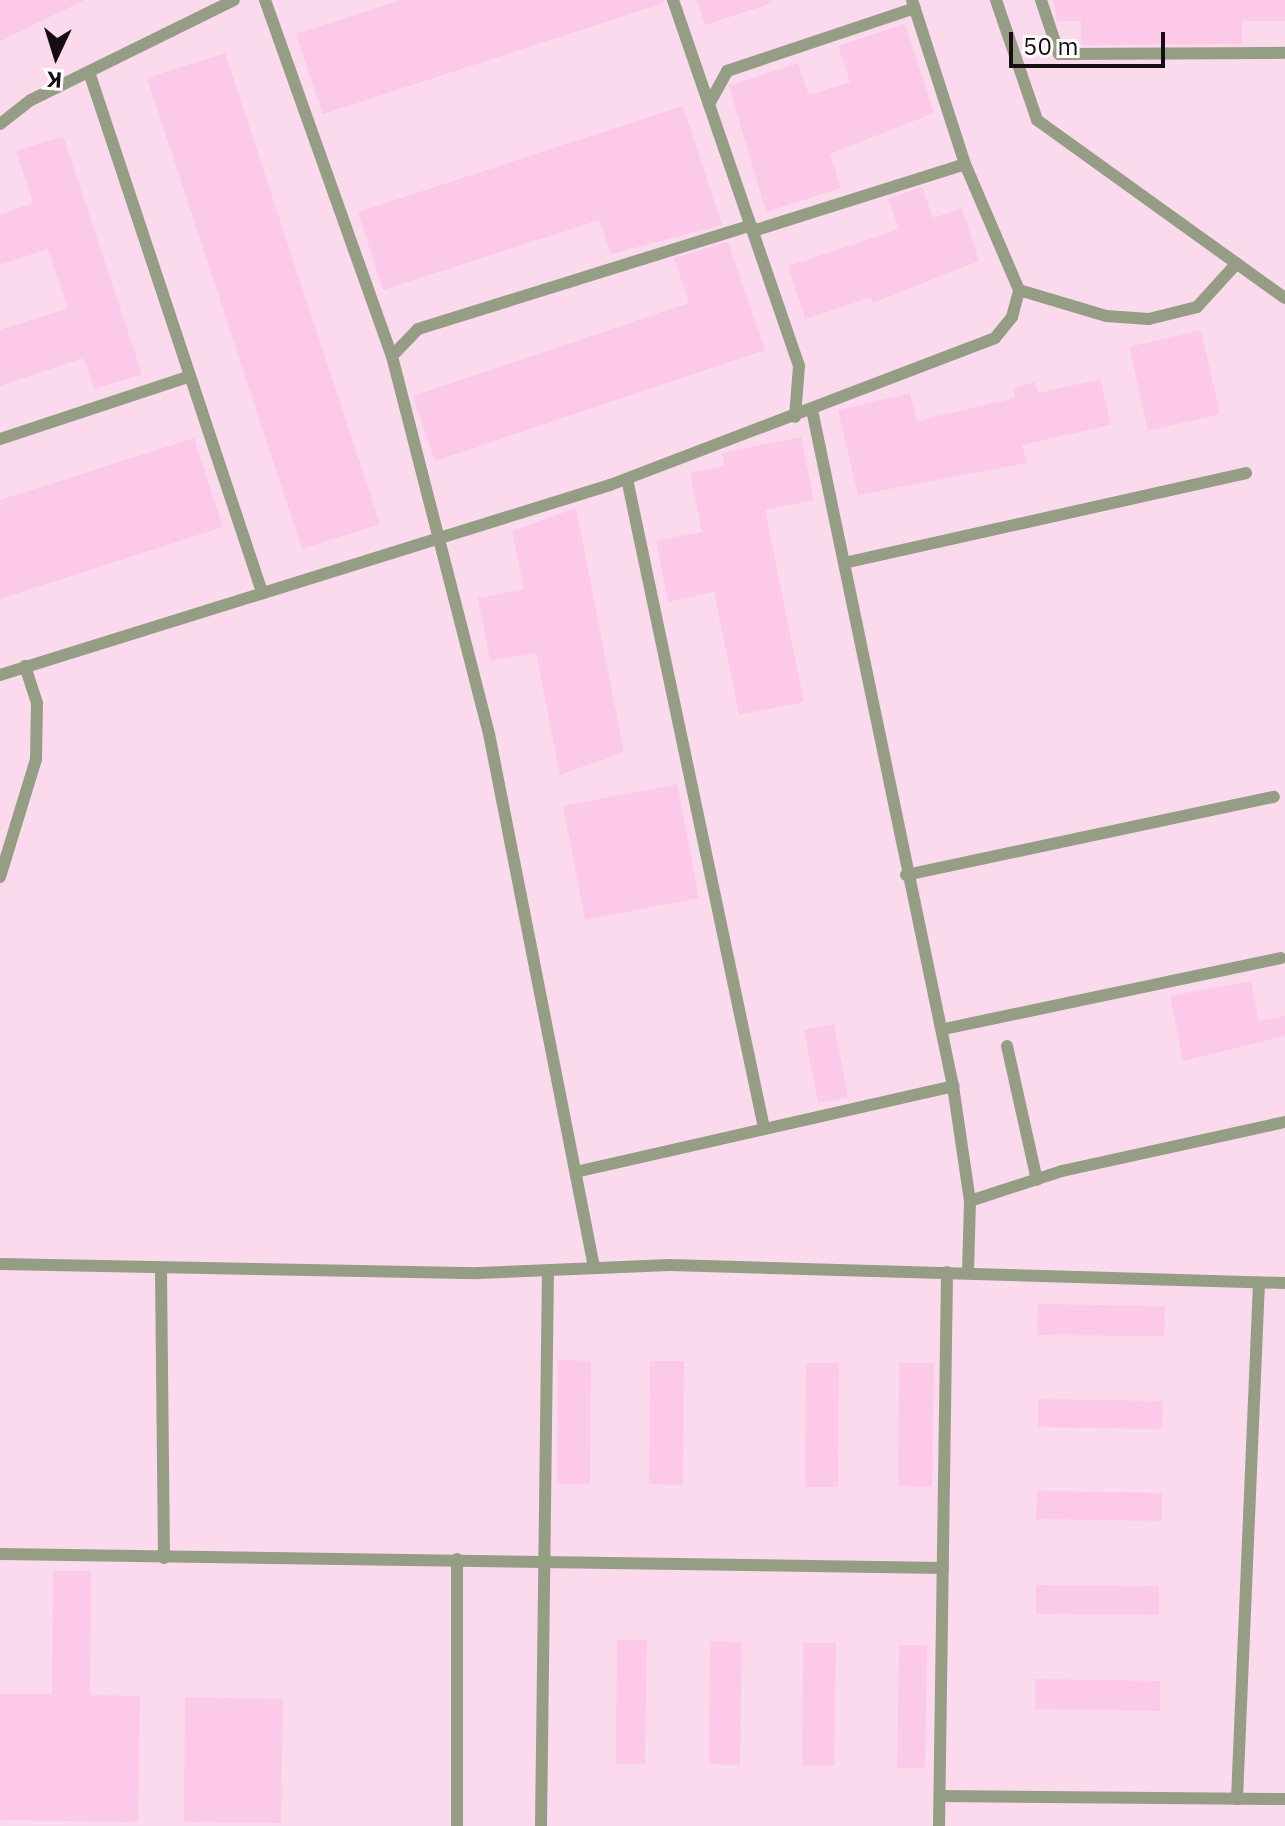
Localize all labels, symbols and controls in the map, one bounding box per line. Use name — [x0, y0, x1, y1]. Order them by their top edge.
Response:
north arrow — [16, 16, 96, 96]
scale bar — [1013, 16, 1169, 66]
text: 50 m — [1023, 30, 1078, 62]
text: K — [46, 65, 63, 95]

